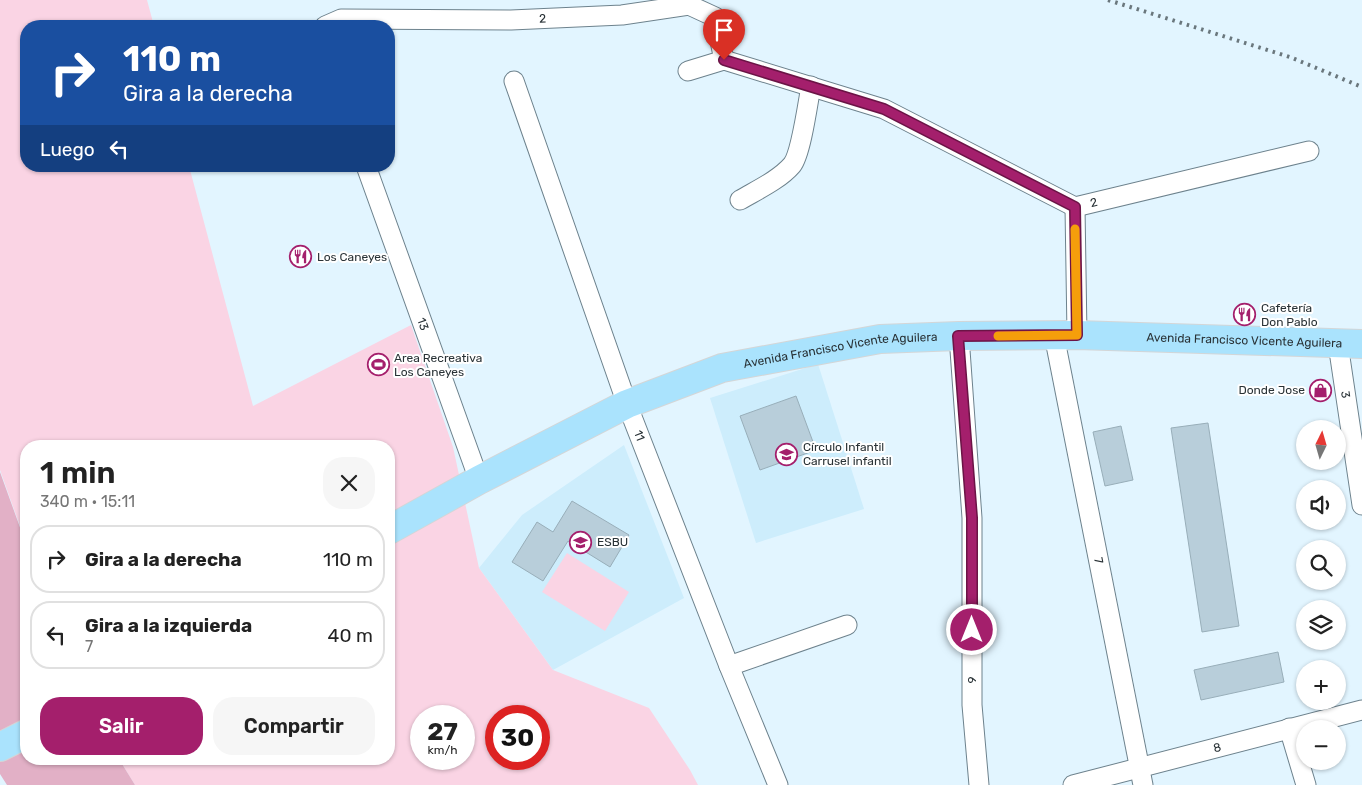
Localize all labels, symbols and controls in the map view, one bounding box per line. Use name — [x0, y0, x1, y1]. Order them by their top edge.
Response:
pin — [703, 9, 745, 60]
street label: 2 — [539, 11, 546, 26]
icon: arrive — [710, 16, 738, 44]
text: 110 m — [123, 38, 221, 80]
icon: right — [40, 40, 105, 105]
text: Gira a la derecha — [123, 80, 293, 107]
icon: left — [105, 135, 133, 163]
text: Luego — [40, 138, 95, 161]
street label: 2 — [1089, 195, 1099, 210]
restaurant icon: Los Caneyes — [289, 245, 313, 269]
place label: Los Caneyes — [317, 250, 387, 264]
place label: Cafetería Don Pablo — [1261, 301, 1318, 329]
restaurant icon: Cafetería Don Pablo — [1233, 303, 1257, 327]
street label: 13 — [414, 316, 432, 332]
street label: Avenida Francisco Vicente Aguilera — [742, 330, 938, 371]
street label: Avenida Francisco Vicente Aguilera — [1146, 330, 1343, 350]
place label: Area Recreativa Los Caneyes — [394, 351, 482, 379]
sports icon: Area Recreativa Los Caneyes — [366, 353, 390, 377]
shop icon: Donde Jose — [1309, 378, 1333, 402]
place label: Donde Jose — [1238, 383, 1305, 397]
street label: 3 — [1338, 390, 1353, 399]
north arrow — [1296, 420, 1346, 470]
map controls — [1296, 420, 1346, 770]
street label: 11 — [631, 428, 648, 443]
place label: Círculo Infantil Carrusel infantil — [803, 440, 892, 468]
school or university icon: Círculo Infantil Carrusel infantil — [775, 442, 799, 466]
text: 1 min — [40, 455, 115, 491]
button: close — [323, 457, 375, 509]
button: sound — [1296, 480, 1346, 530]
text: 340 m · 15:11 — [40, 492, 135, 511]
school or university icon: ESBU — [569, 530, 593, 554]
place label: ESBU — [597, 535, 628, 549]
button: search — [1296, 540, 1346, 590]
icon: right — [42, 545, 70, 573]
text: Gira a la derecha — [85, 548, 242, 571]
text: 110 m — [323, 548, 373, 571]
street label: 7 — [1091, 556, 1106, 565]
button: layers — [1296, 600, 1346, 650]
position arrow — [945, 603, 997, 655]
text: Gira a la izquierda — [85, 614, 252, 637]
icon: left — [42, 621, 70, 649]
text: 40 m — [328, 624, 373, 647]
text: 7 — [85, 637, 93, 656]
button: + — [1296, 660, 1346, 710]
street label: 9 — [965, 676, 979, 684]
button: Salir — [40, 697, 203, 755]
button: Compartir — [213, 697, 375, 755]
speed limit sign: 30 — [485, 705, 550, 770]
text: 27 — [427, 717, 458, 746]
button: − — [1296, 720, 1346, 770]
street label: 8 — [1212, 740, 1223, 755]
text: km/h — [428, 743, 457, 757]

